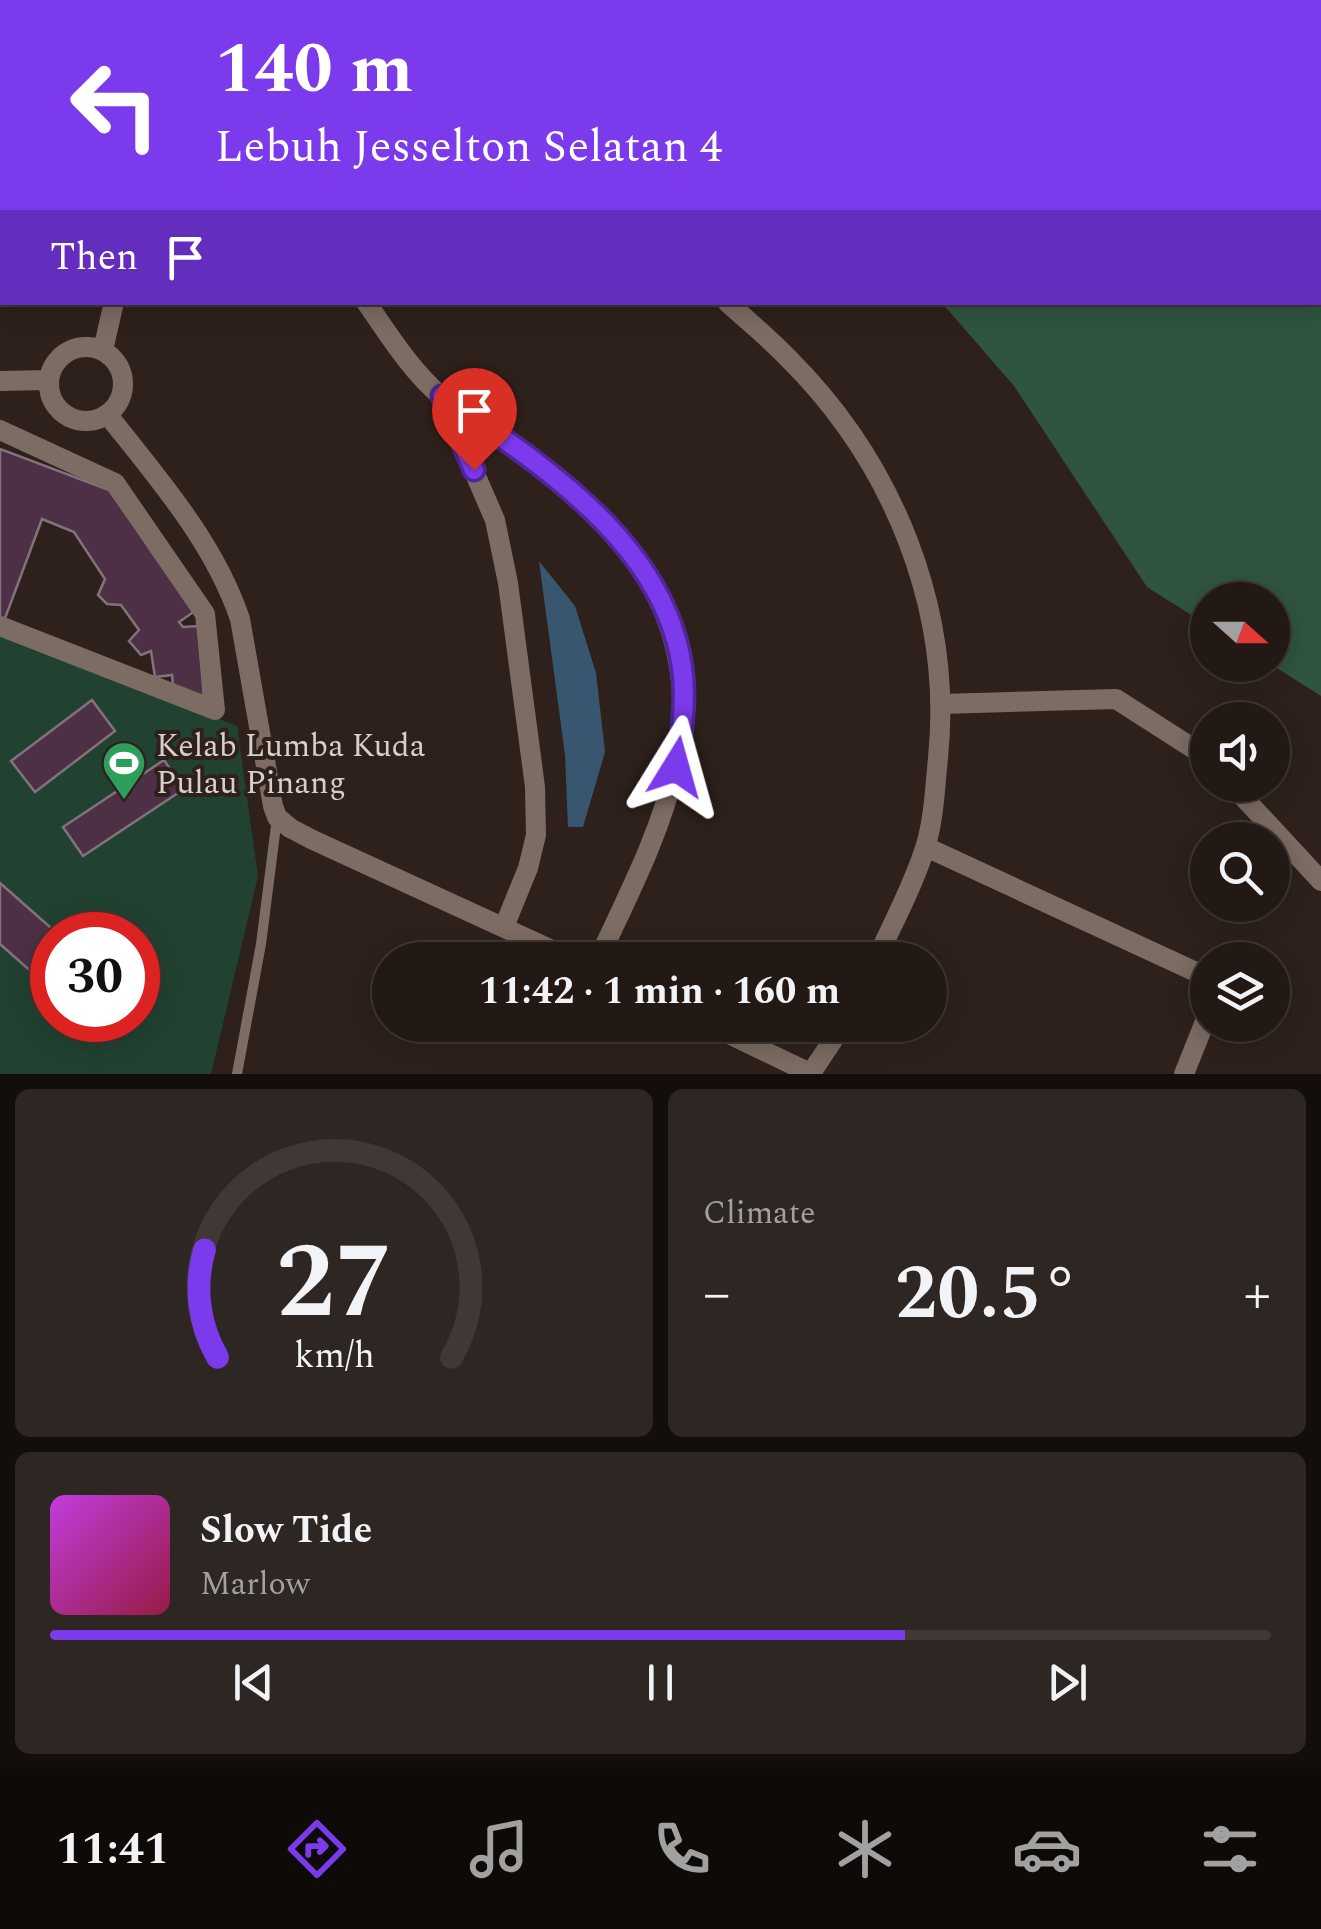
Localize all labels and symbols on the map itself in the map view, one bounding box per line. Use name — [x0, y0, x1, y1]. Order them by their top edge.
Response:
pin — [432, 368, 517, 471]
north arrow — [1190, 582, 1290, 682]
position arrow — [624, 715, 728, 819]
place label: Kelab Lumba Kuda Pulau Pinang — [156, 722, 426, 808]
sports icon: Kelab Lumba Kuda Pulau Pinang — [101, 740, 147, 801]
speed limit sign: 30 — [30, 912, 160, 1042]

